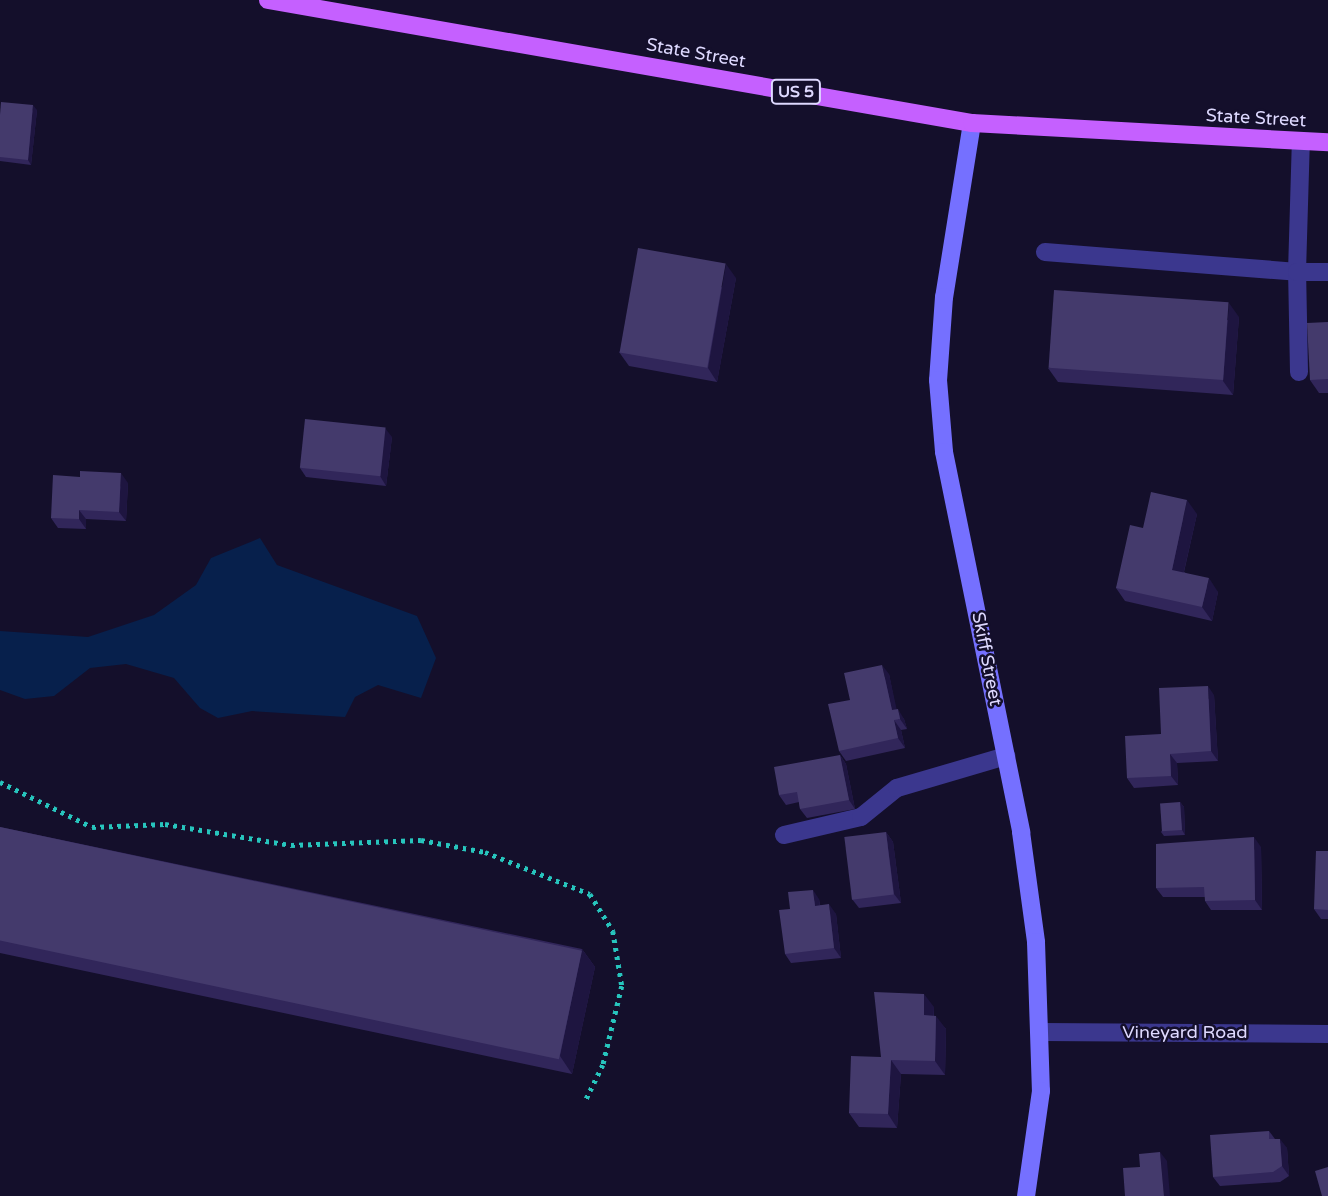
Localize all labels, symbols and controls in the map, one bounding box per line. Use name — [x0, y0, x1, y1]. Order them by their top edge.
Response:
street label: State Street — [645, 34, 747, 72]
road number: US 5 — [770, 80, 822, 104]
street label: State Street — [1205, 105, 1307, 131]
street label: Skiff Street — [967, 610, 1007, 708]
street label: Vineyard Road — [1122, 1021, 1248, 1043]

